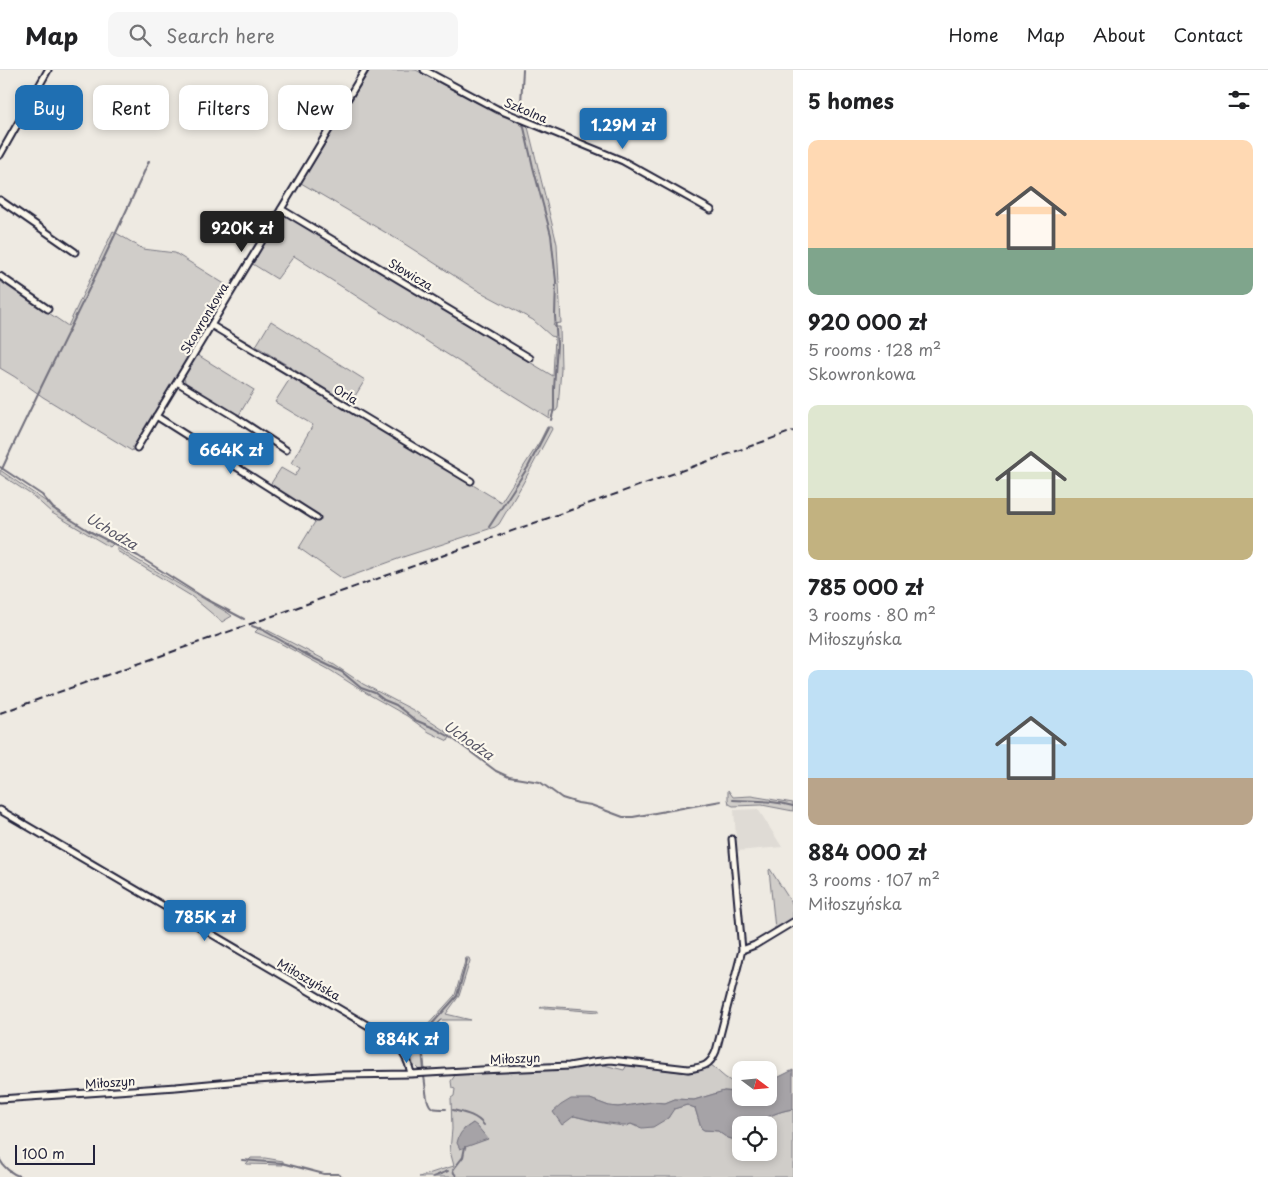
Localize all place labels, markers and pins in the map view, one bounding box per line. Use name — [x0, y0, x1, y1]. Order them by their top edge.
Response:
pin: 1.29M zł — [571, 108, 675, 150]
pin: 920K zł — [196, 210, 288, 253]
pin: 664K zł — [185, 432, 277, 475]
pin: 785K zł — [159, 900, 251, 942]
pin: 884K zł — [361, 1022, 453, 1064]

